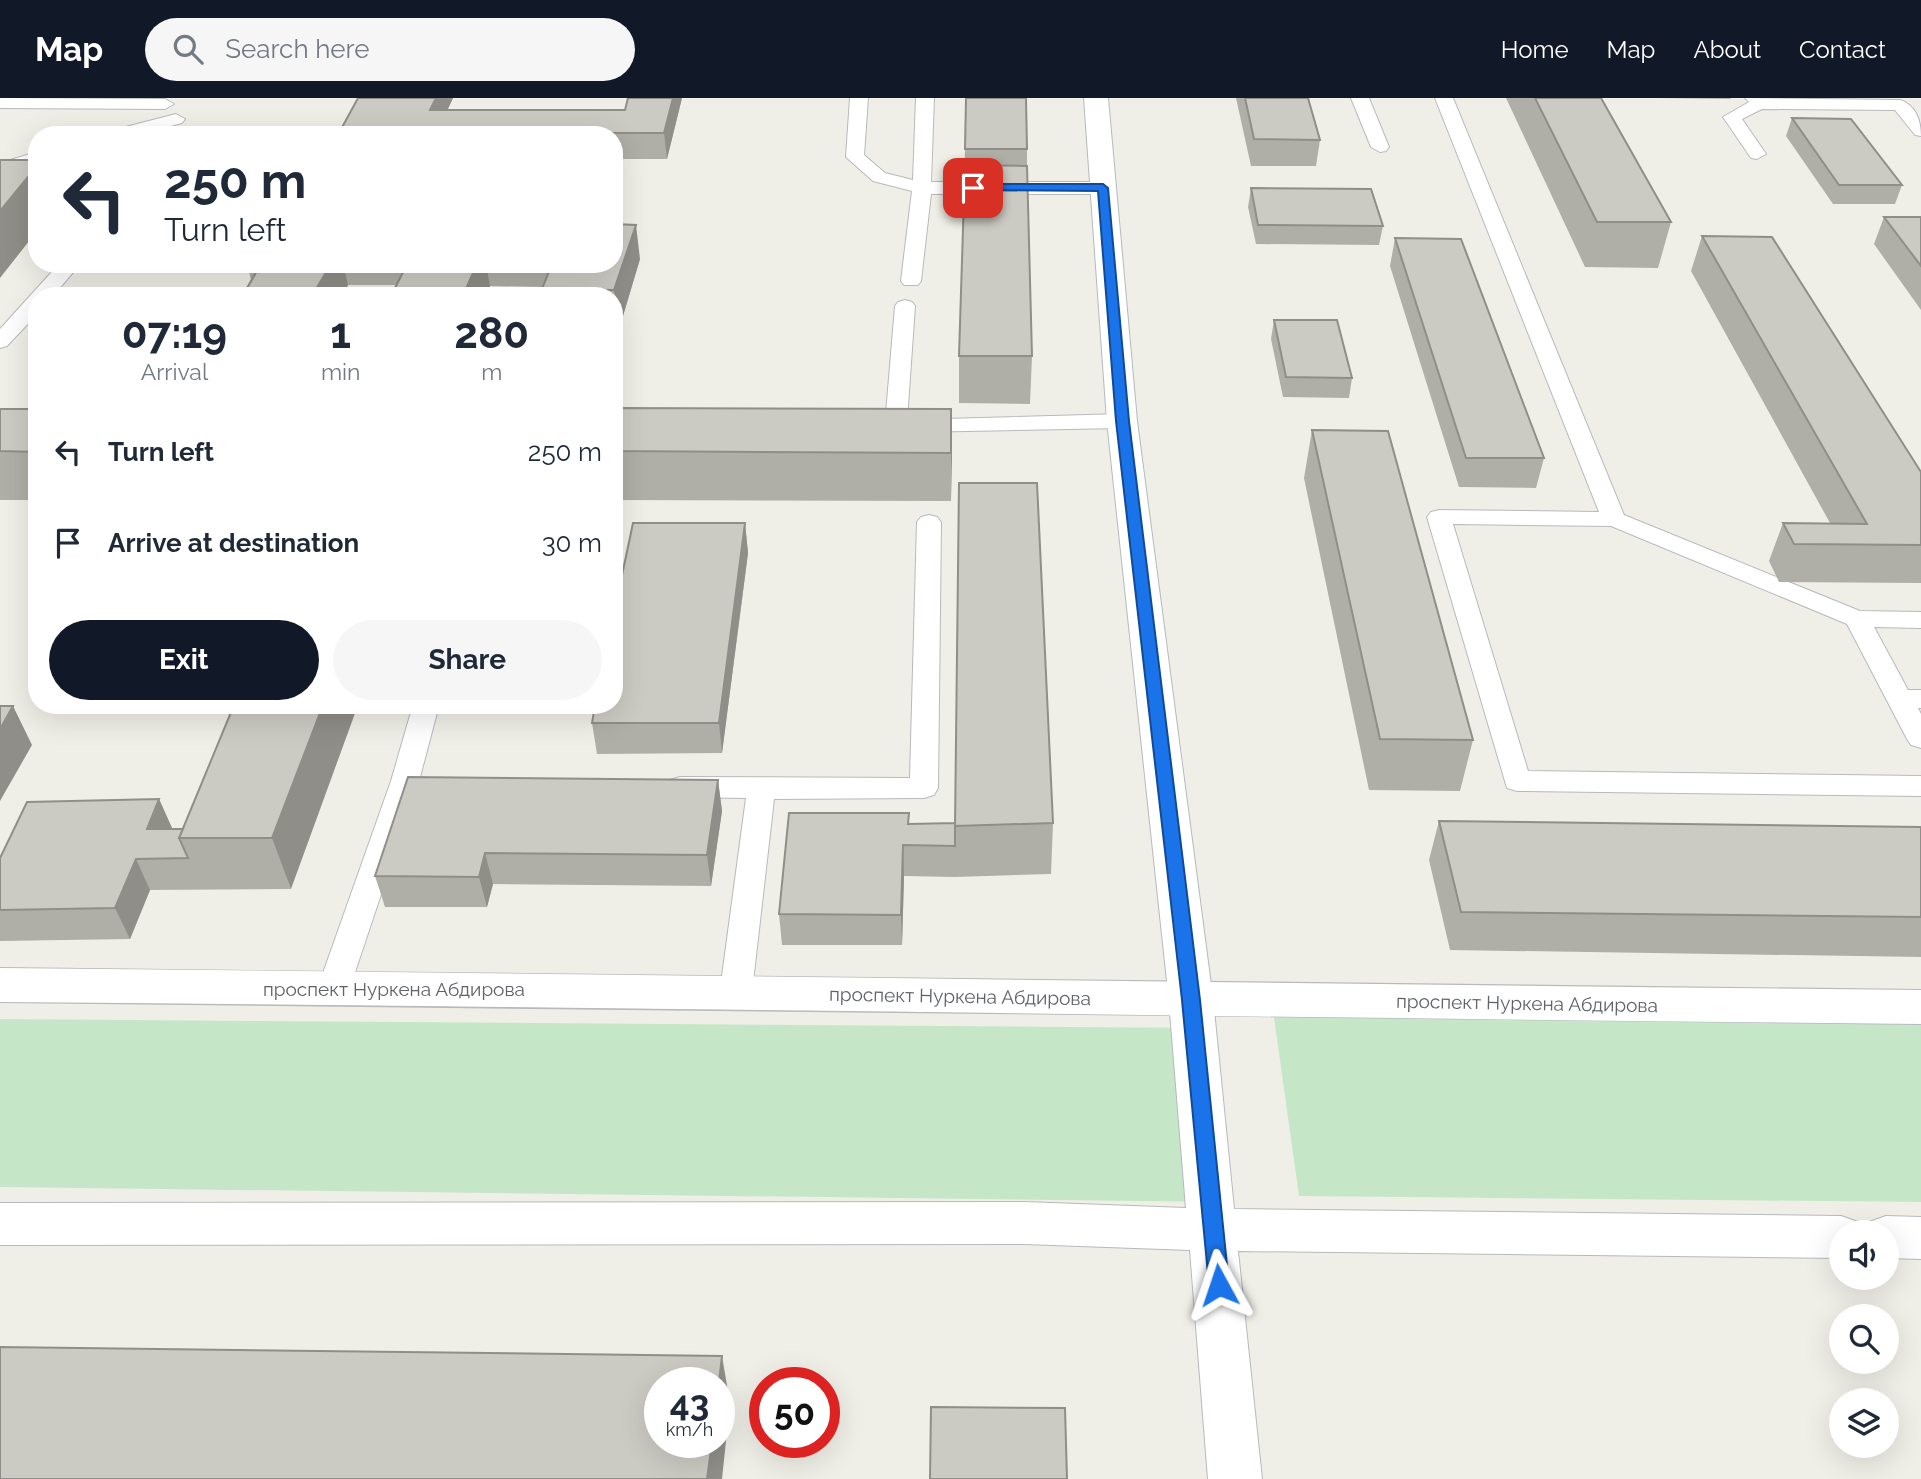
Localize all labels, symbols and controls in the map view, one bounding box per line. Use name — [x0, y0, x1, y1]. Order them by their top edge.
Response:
search box — [145, 18, 635, 81]
text: Map — [35, 30, 103, 69]
icon: search — [169, 30, 207, 68]
text: Search here — [225, 34, 370, 64]
text: Home — [1501, 35, 1569, 64]
text: Map — [1607, 35, 1655, 64]
text: About — [1693, 35, 1761, 64]
text: Contact — [1799, 35, 1886, 64]
text: 250 m — [164, 152, 306, 209]
icon: left — [49, 154, 140, 245]
pin — [943, 158, 1003, 218]
icon: arrive — [954, 169, 992, 207]
text: Turn left — [164, 211, 286, 248]
text: 07:19 — [122, 309, 227, 358]
text: 1 — [330, 309, 351, 358]
text: 280 — [454, 309, 529, 358]
text: Arrival — [141, 358, 208, 385]
text: min — [321, 358, 360, 385]
text: m — [481, 358, 502, 385]
icon: left — [49, 433, 87, 471]
text: Turn left — [108, 437, 214, 467]
text: 250 m — [528, 437, 602, 467]
icon: arrive — [49, 524, 87, 562]
text: Arrive at destination — [108, 528, 359, 558]
text: 30 m — [542, 528, 602, 558]
button: Exit — [49, 620, 319, 700]
button: Share — [333, 620, 602, 700]
street label: проспект Нуркена Абдирова — [263, 978, 525, 1000]
street label: проспект Нуркена Абдирова — [829, 983, 1091, 1009]
street label: проспект Нуркена Абдирова — [1396, 990, 1658, 1016]
map controls — [1829, 1220, 1899, 1458]
button: sound — [1829, 1220, 1899, 1290]
position arrow — [1182, 1248, 1256, 1322]
button: search — [1829, 1304, 1899, 1374]
speed limit sign: 50 — [749, 1367, 840, 1458]
text: 43 — [670, 1383, 709, 1424]
button: layers — [1829, 1388, 1899, 1458]
text: km/h — [666, 1419, 713, 1440]

